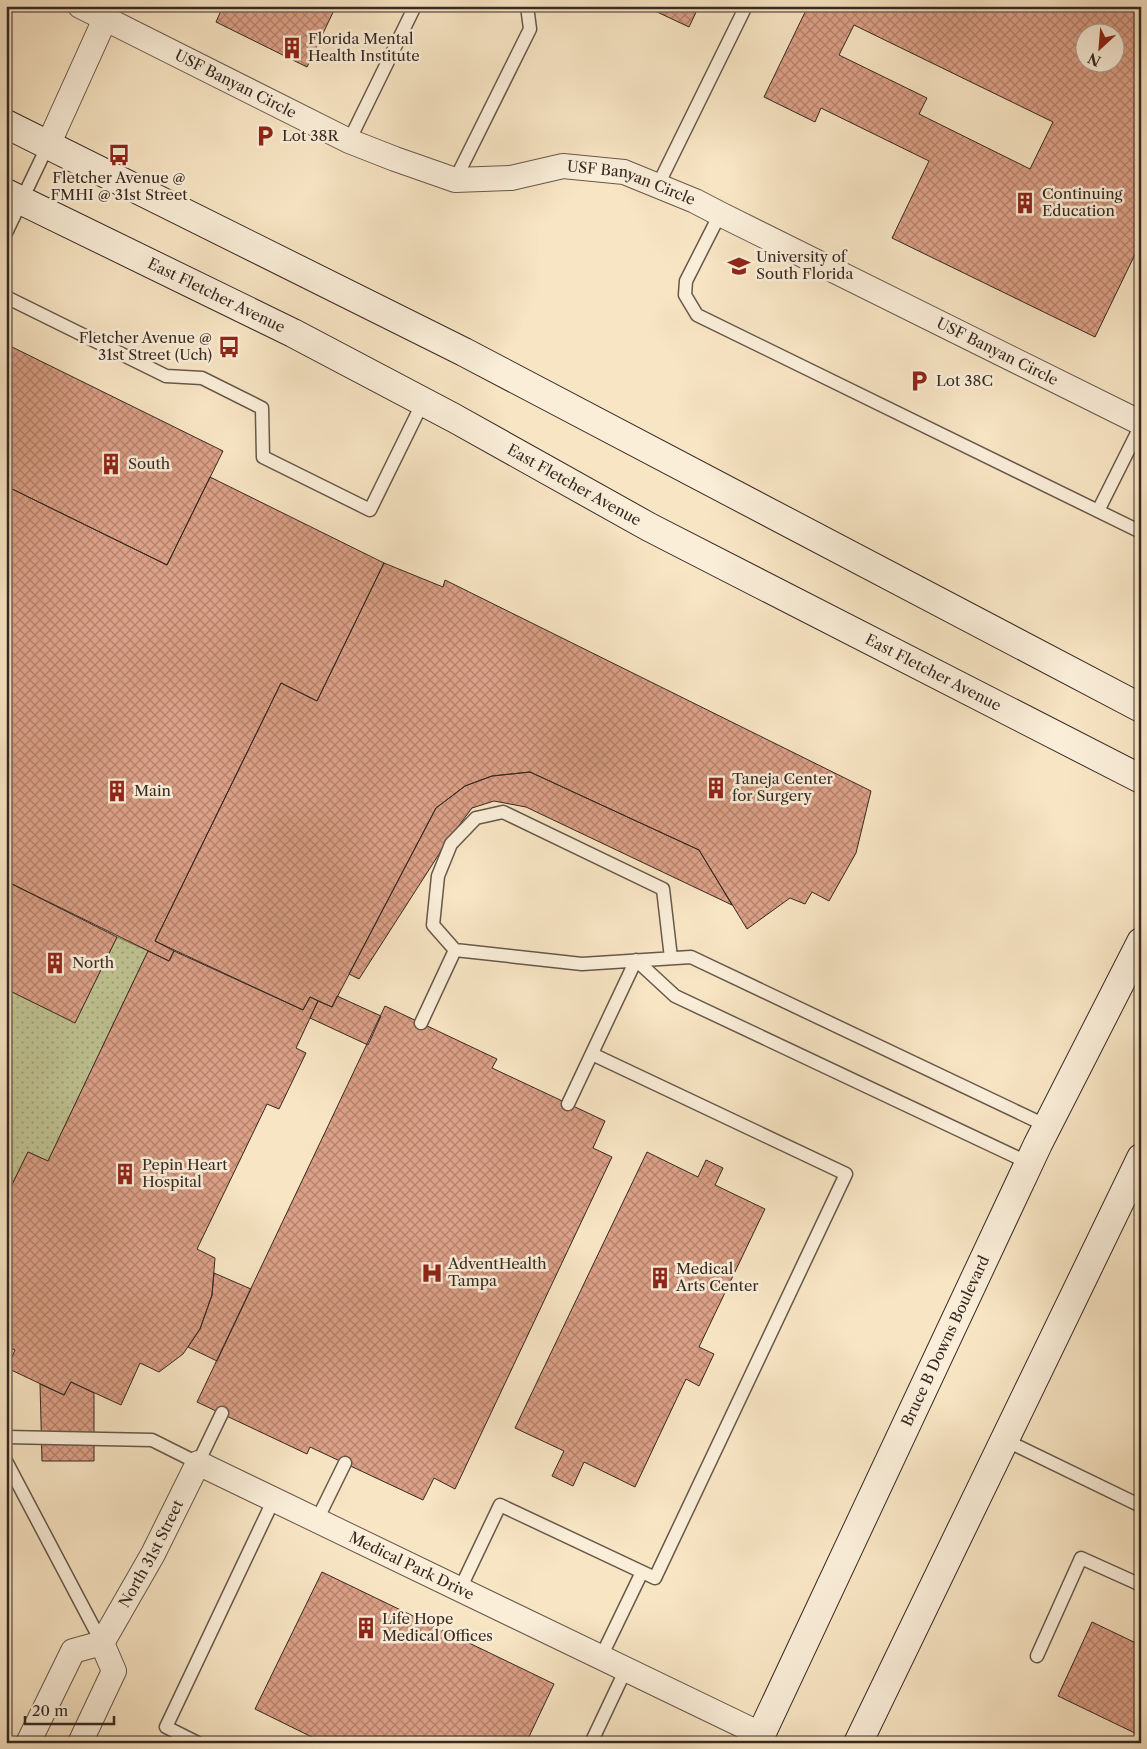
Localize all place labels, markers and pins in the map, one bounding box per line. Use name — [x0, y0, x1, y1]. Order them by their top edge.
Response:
place label: Florida Mental Health Institute — [308, 29, 420, 65]
building icon: Florida Mental Health Institute — [279, 35, 305, 61]
parking icon: Lot 38R — [252, 123, 278, 149]
place label: Lot 38R — [282, 126, 339, 145]
bus stop icon: Fletcher Avenue @ FMHI @ 31st Street — [106, 142, 132, 168]
place label: Fletcher Avenue @ FMHI @ 31st Street — [50, 168, 188, 204]
place label: Continuing Education — [1042, 184, 1123, 220]
building icon: Continuing Education — [1012, 190, 1038, 216]
place label: University of South Florida — [756, 247, 853, 283]
school or university icon: University of South Florida — [726, 253, 752, 279]
place label: Fletcher Avenue @ 31st Street (Uch) — [79, 328, 212, 364]
bus stop icon: Fletcher Avenue @ 31st Street (Uch) — [216, 334, 242, 360]
parking icon: Lot 38C — [906, 368, 932, 394]
place label: Lot 38C — [936, 371, 993, 390]
building icon: South — [98, 451, 124, 477]
place label: South — [128, 454, 171, 473]
place label: Taneja Center for Surgery — [732, 769, 834, 805]
building icon: Taneja Center for Surgery — [703, 775, 729, 801]
building icon: Main — [104, 778, 130, 804]
place label: Main — [134, 781, 172, 800]
building icon: North — [42, 950, 68, 976]
place label: North — [72, 953, 115, 972]
place label: Pepin Heart Hospital — [142, 1155, 228, 1191]
building icon: Pepin Heart Hospital — [112, 1161, 138, 1187]
place label: AdventHealth Tampa — [447, 1254, 547, 1290]
place label: Medical Arts Center — [675, 1259, 759, 1295]
hospital icon: AdventHealth Tampa — [419, 1260, 445, 1286]
building icon: Medical Arts Center — [647, 1265, 673, 1291]
place label: Life Hope Medical Offices — [382, 1609, 493, 1645]
building icon: Life Hope Medical Offices — [353, 1615, 379, 1641]

